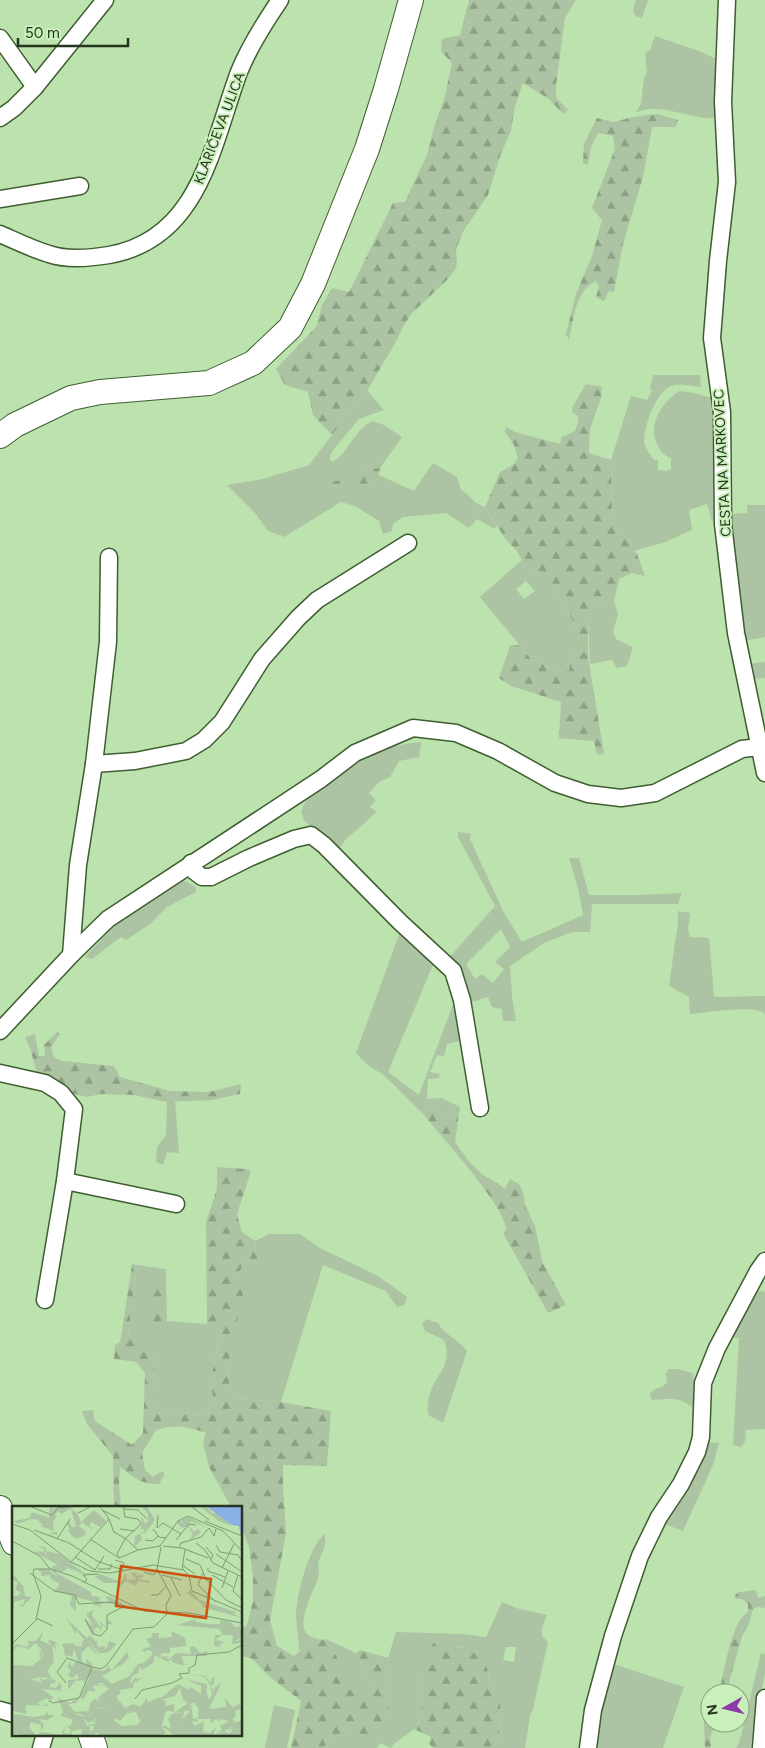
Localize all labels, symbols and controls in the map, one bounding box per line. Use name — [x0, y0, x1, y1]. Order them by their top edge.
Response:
scale bar — [18, 15, 128, 47]
text: 50 m — [25, 24, 60, 42]
street label: KLARIČEVA ULICA — [190, 69, 249, 187]
street label: CESTA NA MARKOVEC — [710, 389, 735, 537]
inset map — [12, 1506, 242, 1736]
north arrow — [700, 1683, 750, 1733]
text: N — [703, 1703, 722, 1716]

